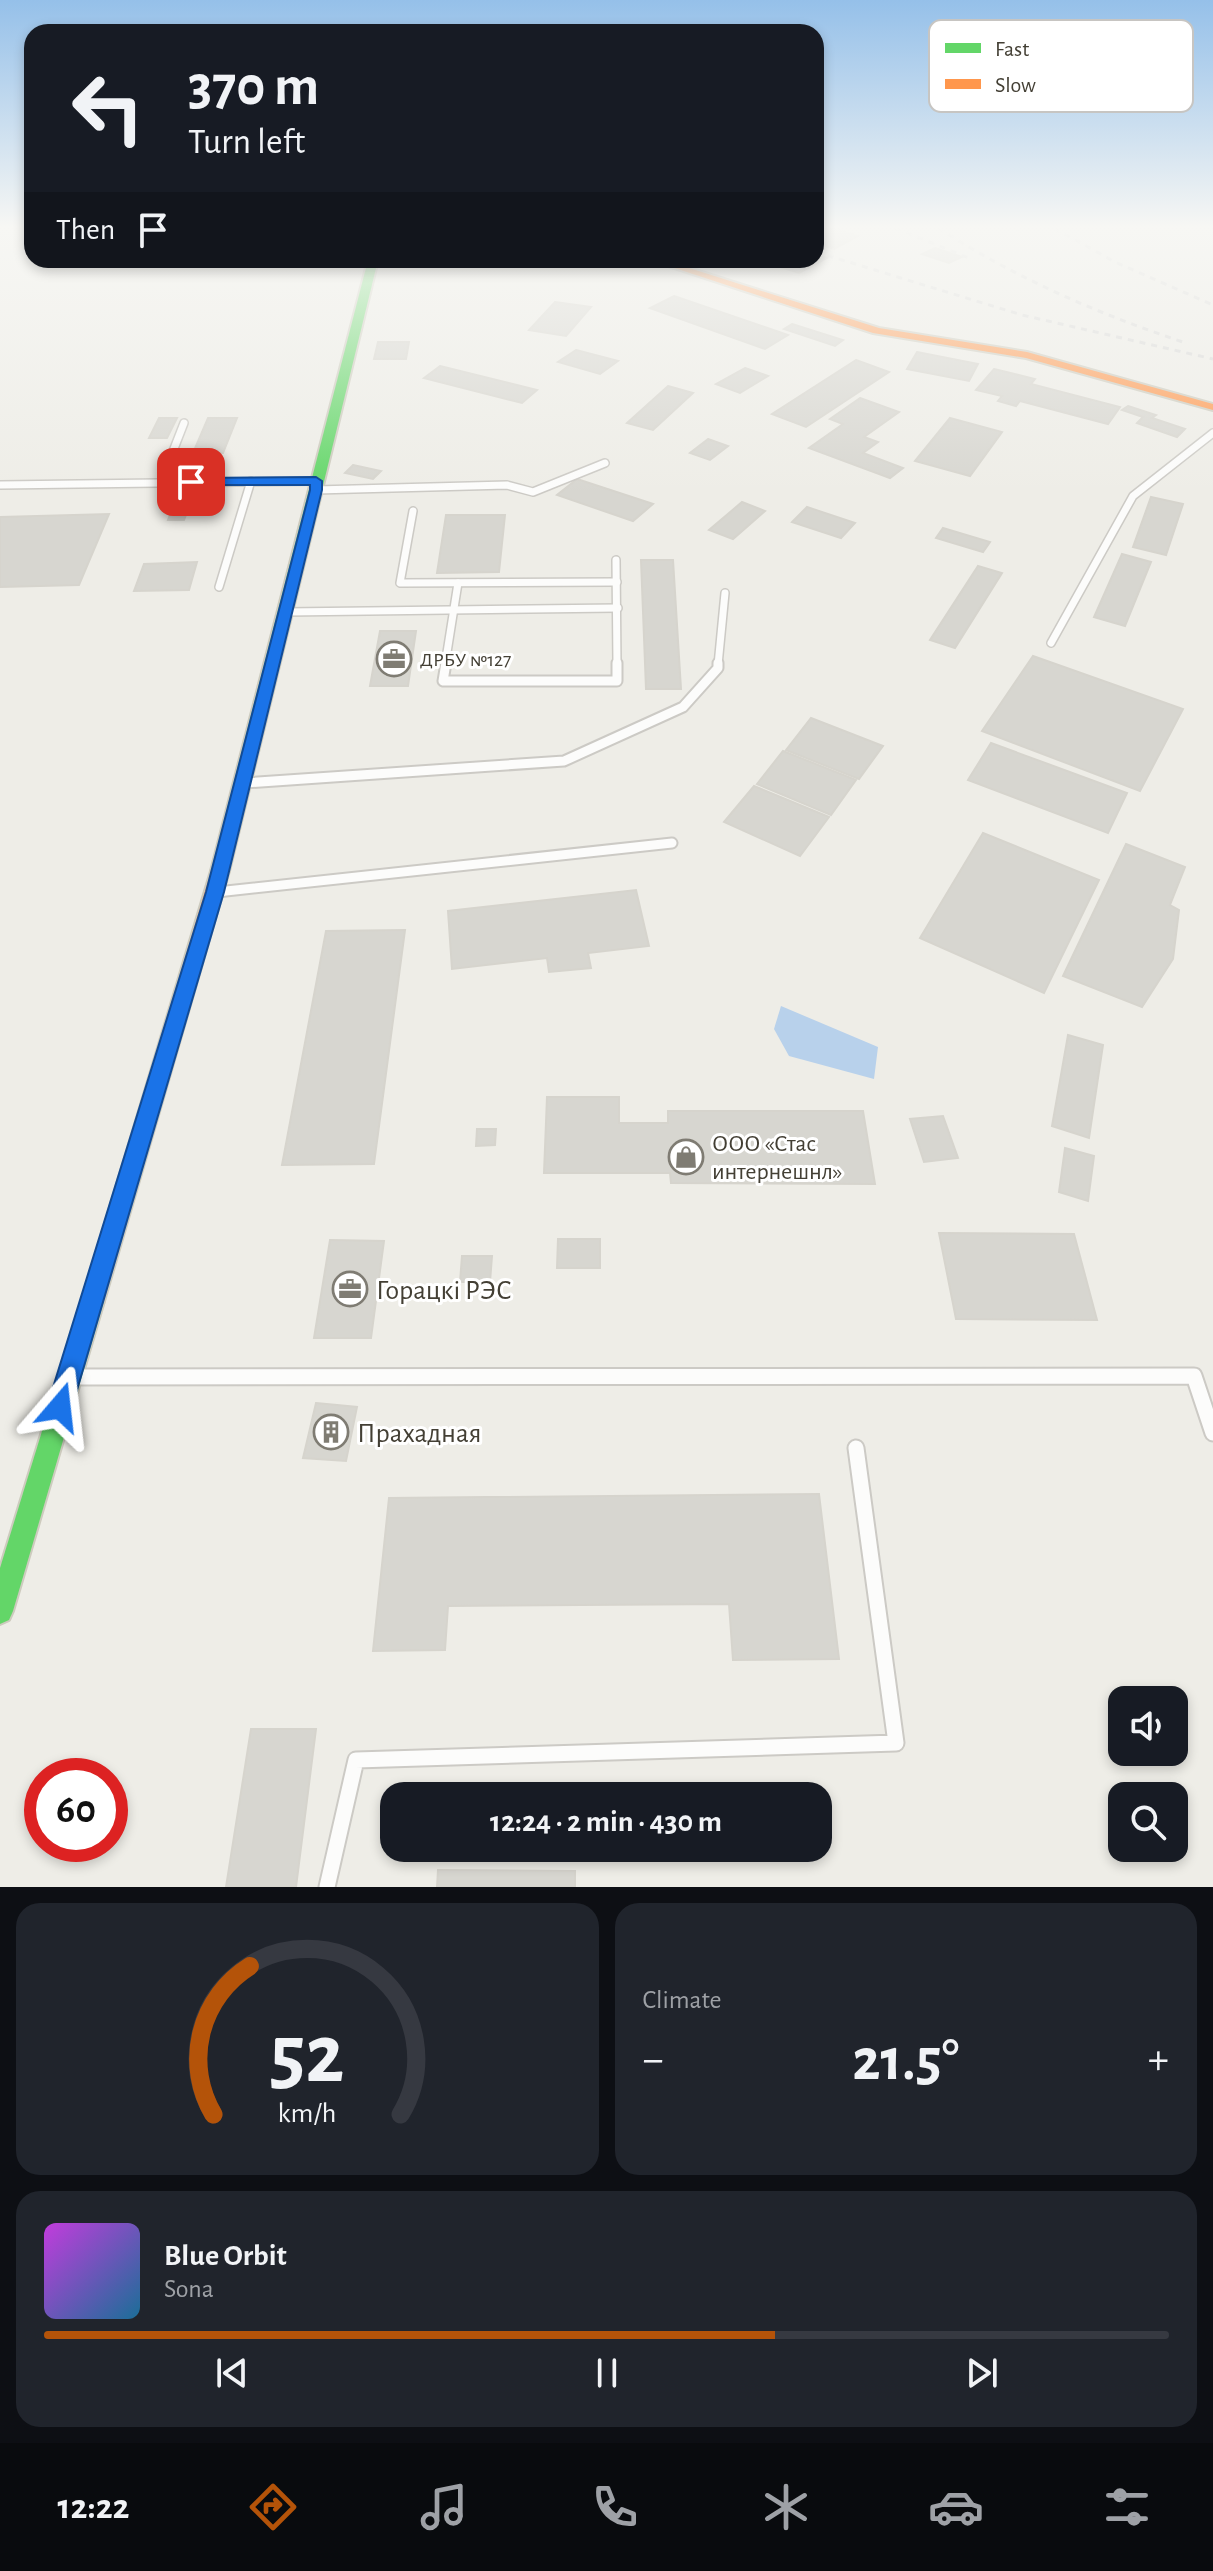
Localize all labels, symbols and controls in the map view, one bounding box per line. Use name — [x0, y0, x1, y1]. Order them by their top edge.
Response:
legend — [929, 20, 1193, 112]
text: Fast — [995, 38, 1029, 60]
icon: left — [56, 56, 160, 160]
text: 370 m — [188, 59, 319, 115]
text: Slow — [995, 74, 1036, 96]
text: Turn left — [188, 124, 305, 160]
icon: arrive — [131, 208, 175, 252]
text: Then — [56, 215, 115, 245]
pin — [157, 448, 225, 516]
icon: arrive — [169, 460, 213, 504]
office icon: ДРБУ №127 — [375, 640, 413, 678]
place label: ДРБУ №127 — [420, 650, 511, 670]
place label: ООО «Стас интернешнл» — [712, 1132, 843, 1184]
shop icon: ООО «Стас интернешнл» — [667, 1138, 705, 1176]
office icon: Горацкі РЭС — [331, 1270, 369, 1308]
place label: Горацкі РЭС — [376, 1277, 512, 1305]
position arrow — [18, 1365, 102, 1449]
building icon: Прахадная — [312, 1413, 350, 1451]
place label: Прахадная — [357, 1420, 482, 1448]
map controls — [1108, 1686, 1188, 1862]
button: sound — [1108, 1686, 1188, 1766]
speed limit sign: 60 — [24, 1758, 128, 1862]
button: search — [1108, 1782, 1188, 1862]
text: 12:24 · 2 min · 430 m — [490, 1807, 722, 1837]
text: Climate — [643, 1987, 721, 2013]
text: 52 — [270, 2014, 345, 2098]
text: 21.5° — [852, 2031, 959, 2091]
text: − — [643, 2038, 664, 2082]
text: + — [1148, 2038, 1169, 2082]
text: km/h — [278, 2099, 337, 2128]
text: Blue Orbit — [164, 2241, 287, 2271]
text: Sona — [164, 2276, 214, 2302]
icon: previous — [210, 2351, 254, 2395]
icon: pause — [585, 2351, 629, 2395]
icon: next — [960, 2351, 1004, 2395]
icon: directions — [245, 2479, 301, 2535]
icon: music — [416, 2479, 472, 2535]
icon: phone — [587, 2479, 643, 2535]
icon: climate — [758, 2479, 814, 2535]
icon: car — [928, 2479, 984, 2535]
icon: filters — [1099, 2479, 1155, 2535]
text: 12:22 — [57, 2489, 130, 2525]

